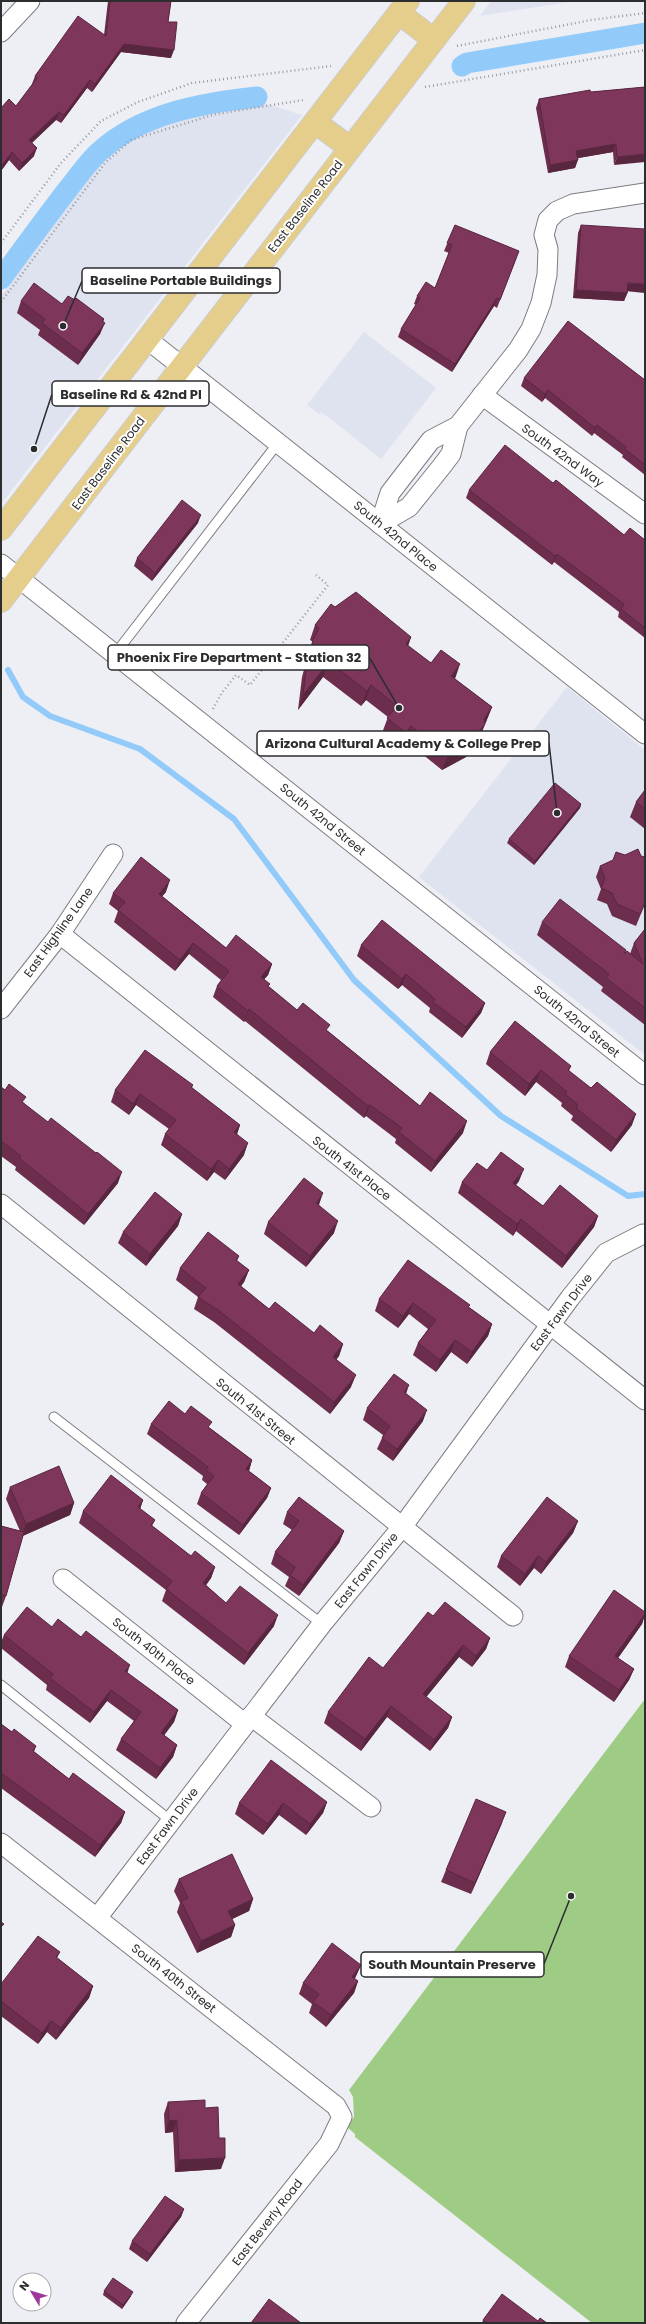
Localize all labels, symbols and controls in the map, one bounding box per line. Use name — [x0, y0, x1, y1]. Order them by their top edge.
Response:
street label: East Baseline Road — [264, 156, 346, 256]
callout: Baseline Portable Buildings — [82, 268, 280, 293]
text: Baseline Portable Buildings — [90, 271, 272, 290]
callout: Baseline Rd & 42nd Pl — [52, 381, 209, 406]
text: Baseline Rd & 42nd Pl — [60, 385, 202, 404]
street label: East Baseline Road — [67, 413, 149, 513]
street label: South 42nd Way — [518, 419, 608, 491]
street label: South 42nd Place — [350, 497, 442, 575]
callout: Phoenix Fire Department - Station 32 — [108, 645, 369, 670]
text: Phoenix Fire Department - Station 32 — [117, 648, 362, 667]
callout: Arizona Cultural Academy & College Prep — [257, 731, 549, 756]
text: Arizona Cultural Academy & College Prep — [265, 734, 541, 753]
street label: South 42nd Street — [276, 779, 370, 859]
street label: East Highline Lane — [19, 883, 97, 981]
street label: South 42nd Street — [530, 981, 624, 1061]
street label: South 41st Place — [309, 1132, 395, 1204]
street label: East Fawn Drive — [526, 1270, 596, 1354]
street label: South 41st Street — [213, 1374, 299, 1448]
street label: East Fawn Drive — [330, 1528, 402, 1612]
street label: South 40th Place — [109, 1613, 199, 1689]
street label: East Fawn Drive — [132, 1784, 202, 1868]
street label: South 40th Street — [128, 1940, 220, 2016]
callout: South Mountain Preserve — [361, 1952, 544, 1977]
text: South Mountain Preserve — [368, 1955, 536, 1974]
street label: East Beverly Road — [228, 2175, 306, 2269]
north arrow — [12, 2272, 52, 2312]
text: N — [15, 2278, 33, 2294]

